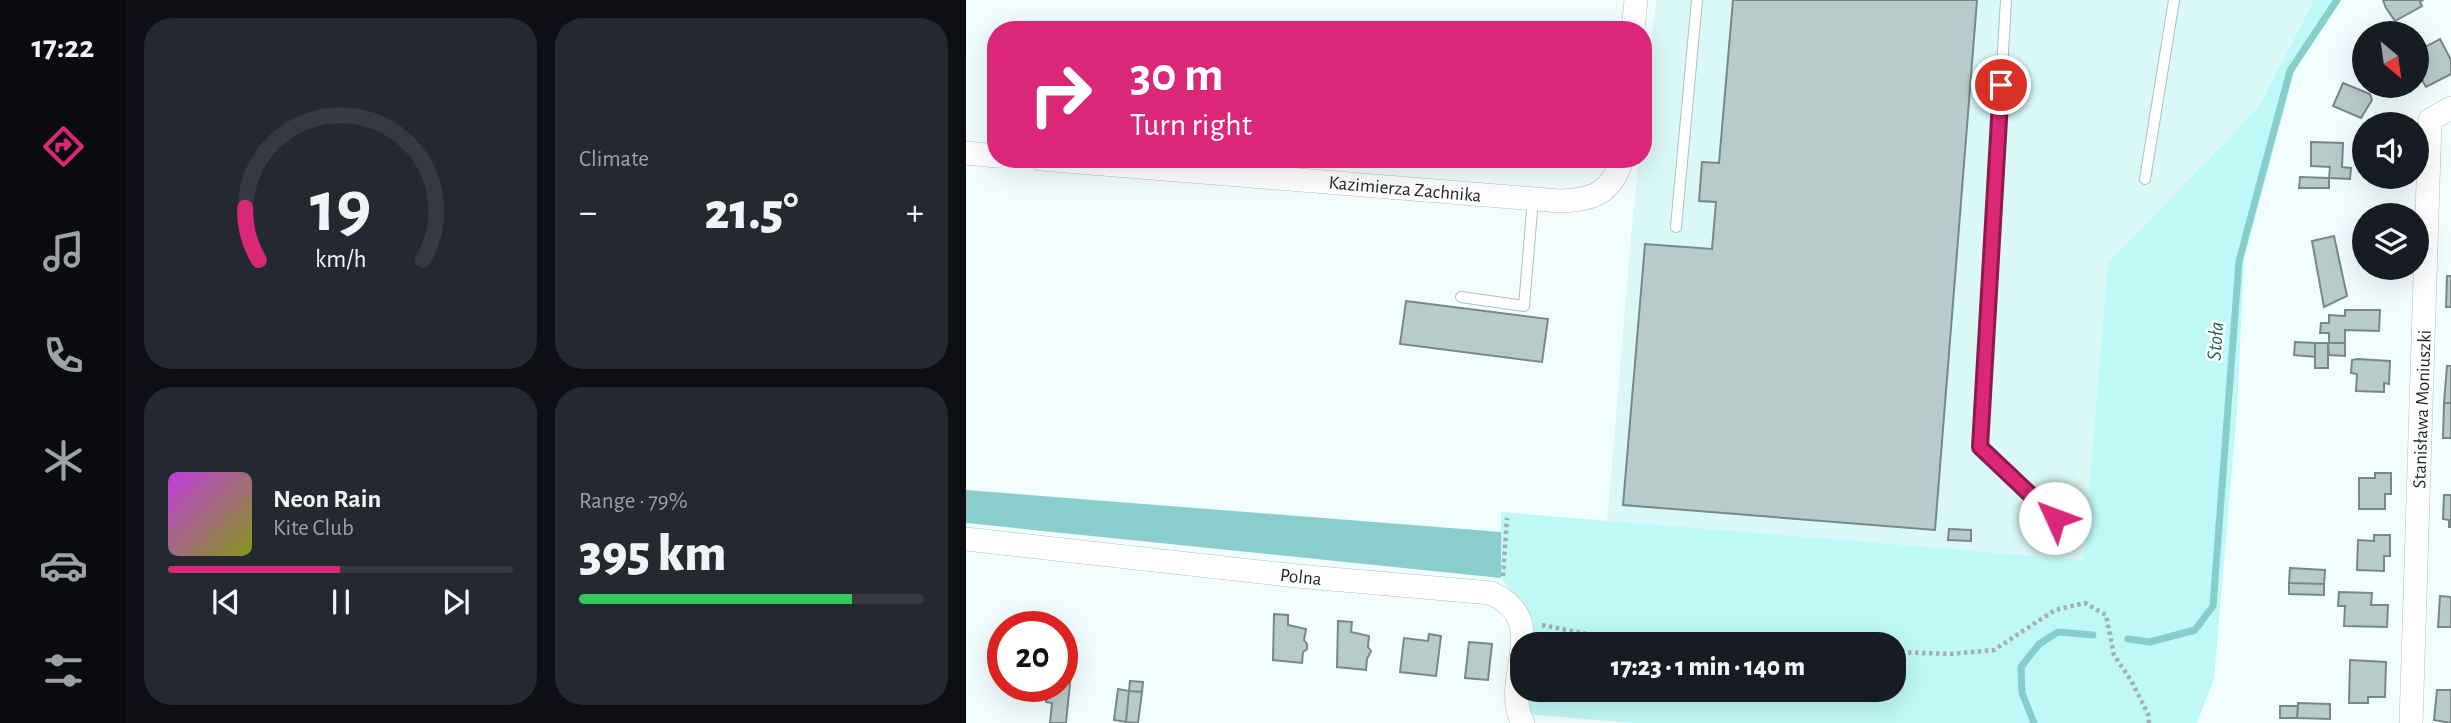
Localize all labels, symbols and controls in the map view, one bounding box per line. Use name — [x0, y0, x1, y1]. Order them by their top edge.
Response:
north arrow — [2352, 21, 2429, 98]
map controls — [2352, 21, 2429, 280]
text: 17:22 — [32, 31, 94, 63]
icon: right — [1015, 49, 1106, 140]
text: 30 m — [1130, 51, 1224, 100]
pin — [1971, 55, 2031, 115]
icon: arrive — [1982, 66, 2020, 104]
text: Turn right — [1130, 109, 1252, 141]
button: sound — [2352, 112, 2429, 189]
icon: directions — [39, 122, 88, 171]
text: Climate — [579, 148, 649, 171]
text: 19 — [310, 172, 371, 245]
street label: Kazimierza Zachnika — [1328, 173, 1482, 206]
text: 21.5° — [705, 186, 798, 238]
text: − — [579, 194, 597, 232]
text: + — [906, 194, 924, 232]
button: layers — [2352, 203, 2429, 280]
icon: music — [39, 227, 88, 276]
text: km/h — [315, 246, 366, 271]
water label: Stoła — [2204, 321, 2227, 361]
street label: Stanisława Moniuszki — [2410, 329, 2435, 489]
icon: phone — [39, 331, 88, 380]
icon: climate — [39, 436, 88, 485]
position arrow — [2018, 481, 2092, 555]
text: Neon Rain — [273, 486, 381, 512]
text: Range · 79% — [579, 490, 688, 513]
text: Kite Club — [273, 517, 354, 540]
text: 395 km — [579, 528, 726, 580]
icon: car — [39, 541, 88, 590]
street label: Polna — [1279, 566, 1323, 589]
icon: previous — [207, 583, 245, 621]
icon: pause — [322, 583, 360, 621]
icon: next — [437, 583, 475, 621]
speed limit sign: 20 — [987, 611, 1078, 702]
icon: filters — [39, 646, 88, 695]
text: 17:23 · 1 min · 140 m — [1611, 654, 1805, 680]

